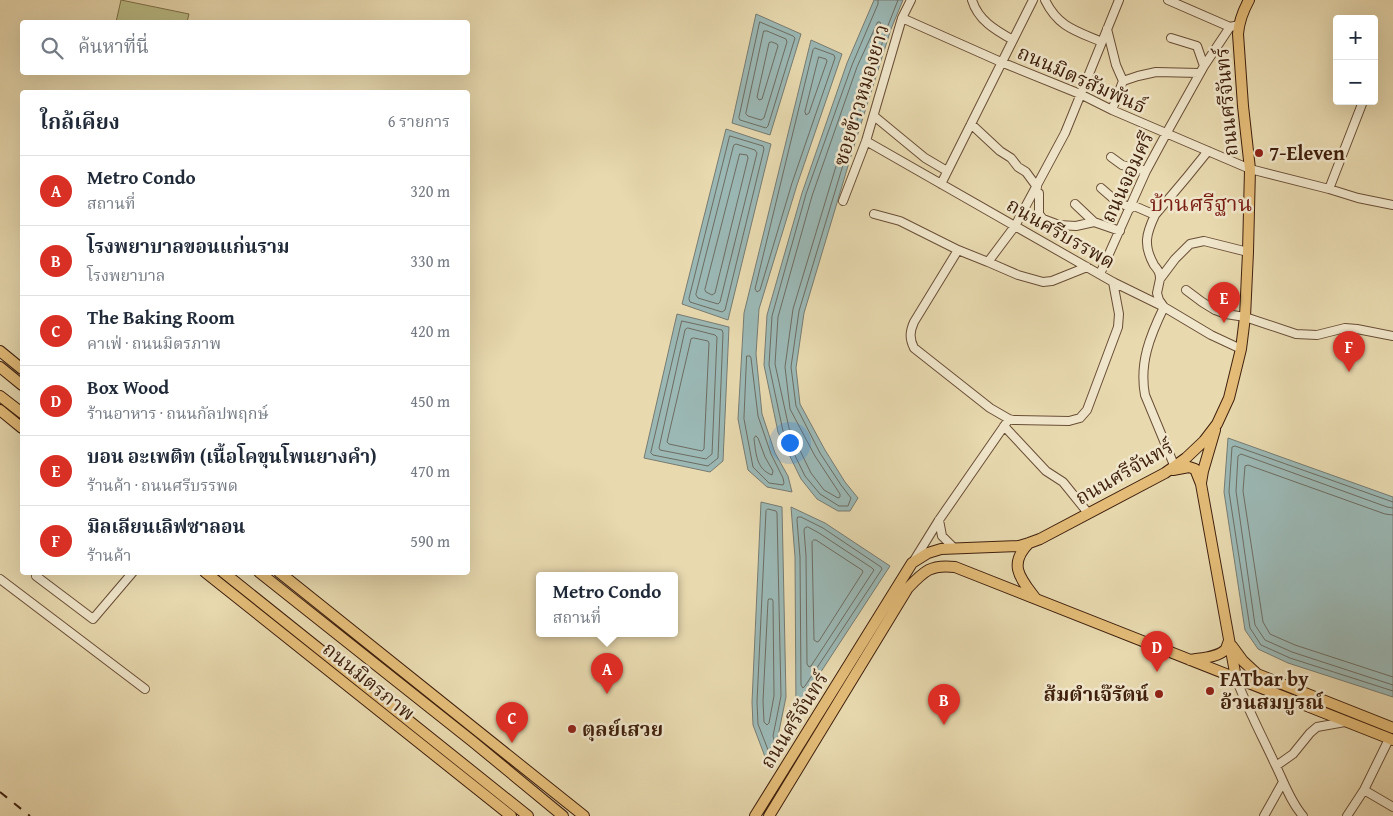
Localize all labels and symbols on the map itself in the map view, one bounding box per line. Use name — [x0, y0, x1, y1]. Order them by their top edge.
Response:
street label: ซอยข้าวหมองยาว — [825, 21, 896, 169]
street label: ถนนมิตรสัมพันธ์ — [1013, 37, 1152, 120]
street label: ถนนศรีจันทร์ — [1206, 45, 1245, 158]
street label: ถนนจอมศรี — [1093, 126, 1160, 227]
place label: 7-Eleven — [1269, 138, 1345, 167]
marker: 7-Eleven — [1253, 147, 1265, 159]
district label: บ้านศรีฐาน — [1150, 187, 1252, 219]
street label: ถนนศรีบรรพด — [1002, 190, 1121, 275]
pin: E — [1208, 282, 1240, 323]
pin: F — [1333, 331, 1365, 372]
your location — [777, 430, 803, 456]
street label: ถนนศรีจันทร์ — [1069, 431, 1179, 511]
pin: D — [1141, 631, 1173, 672]
street label: ถนนมิตรภาพ — [317, 634, 422, 727]
pin: A — [591, 653, 623, 694]
place label: FATbar by อ้วนสมบูรณ์ — [1220, 664, 1324, 716]
street label: ถนนศรีจันทร์ — [752, 665, 835, 774]
place label: ส้มตำเจ๊รัตน์ — [1043, 679, 1149, 708]
pin: B — [928, 684, 960, 725]
marker: FATbar by อ้วนสมบูรณ์ — [1204, 685, 1216, 697]
marker: ส้มตำเจ๊รัตน์ — [1153, 688, 1165, 700]
pin: C — [496, 702, 528, 743]
place label: ตุลย์เสวย — [582, 714, 663, 743]
marker: ตุลย์เสวย — [566, 723, 578, 735]

